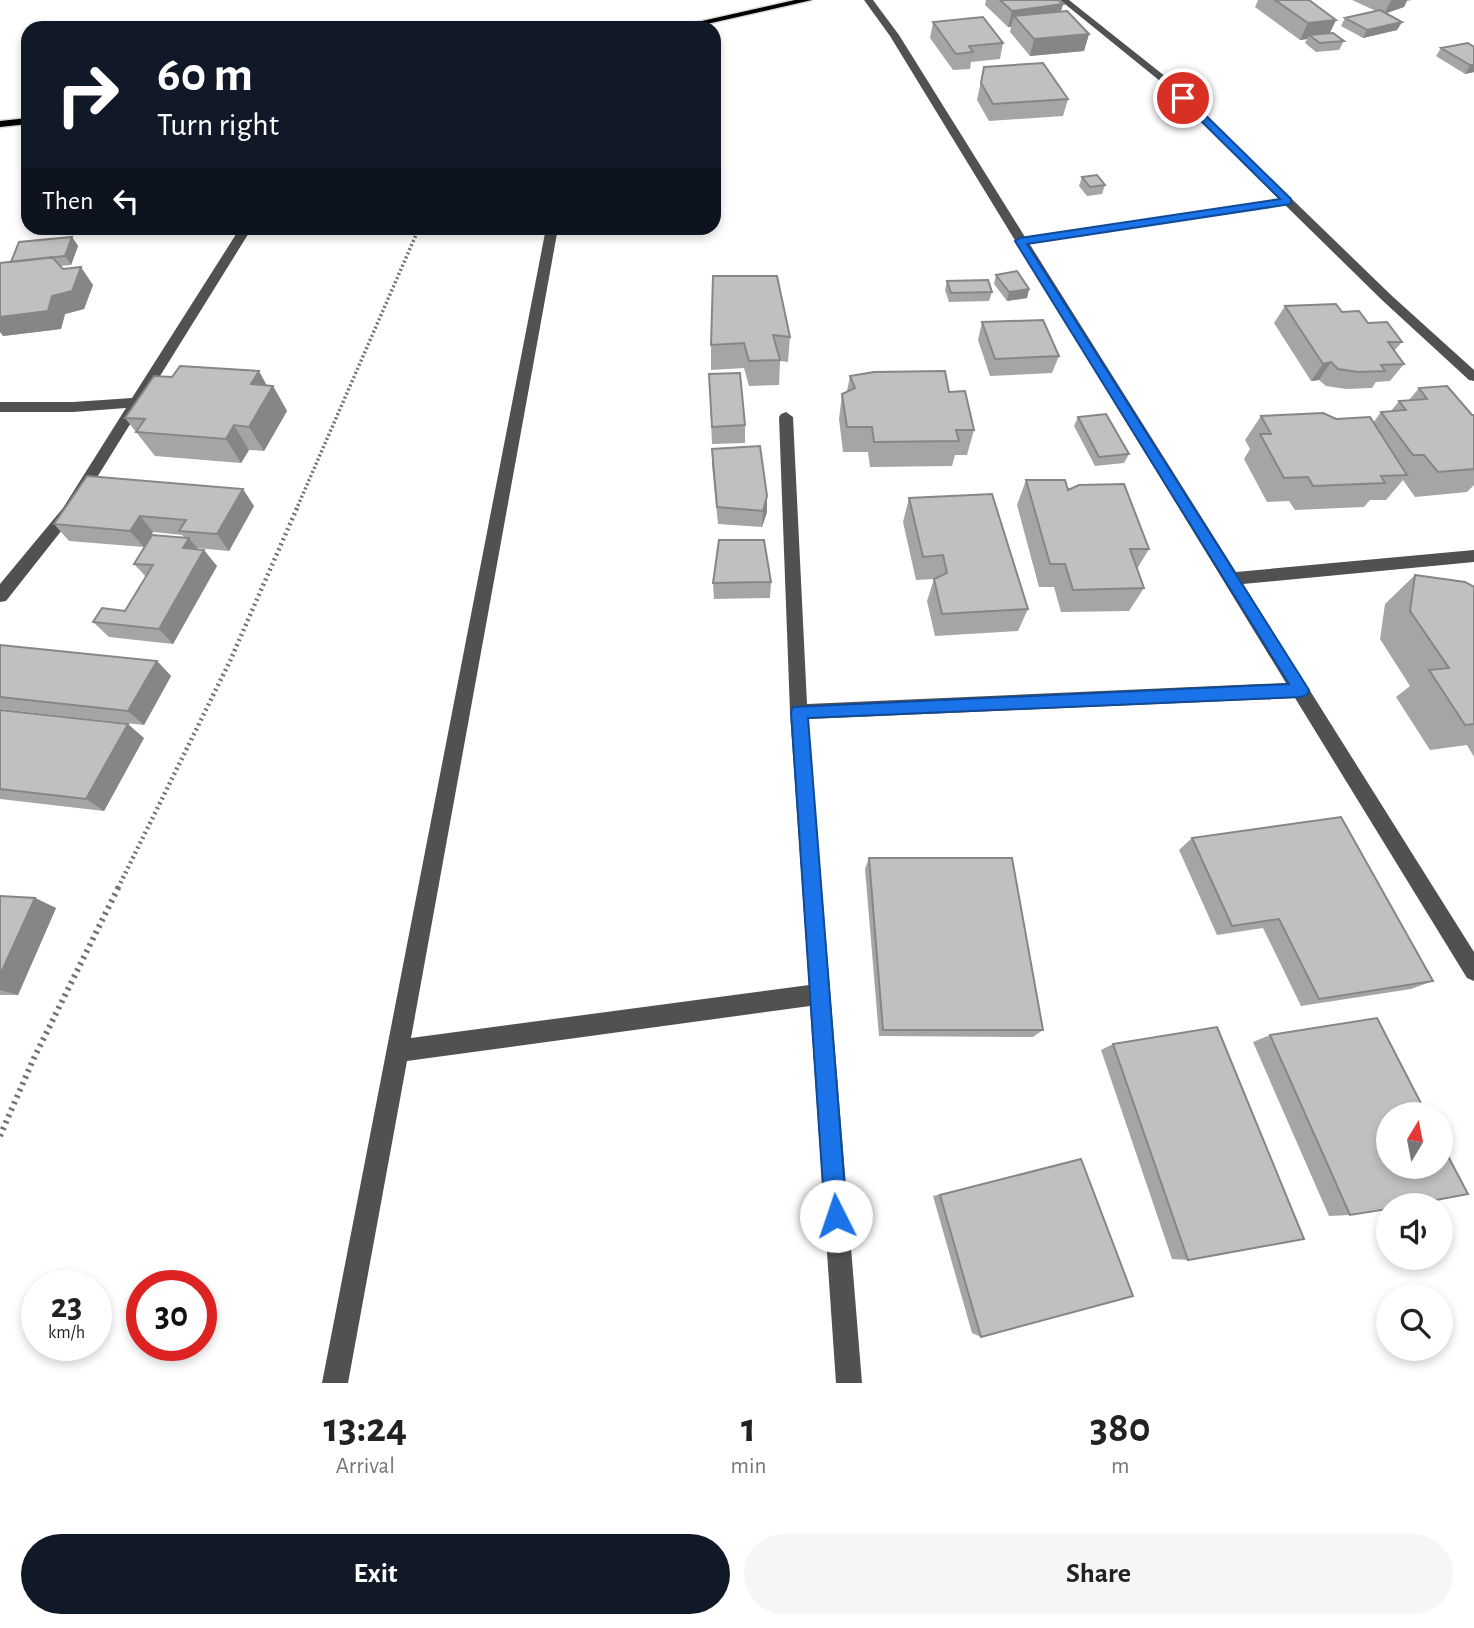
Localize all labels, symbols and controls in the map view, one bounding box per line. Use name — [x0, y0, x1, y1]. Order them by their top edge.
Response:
icon: right — [42, 49, 133, 140]
text: 60 m — [157, 51, 253, 100]
pin — [1153, 68, 1213, 128]
icon: arrive — [1164, 79, 1202, 117]
text: Turn right — [157, 109, 279, 141]
icon: left — [107, 182, 145, 220]
text: Then — [42, 188, 93, 214]
north arrow — [1376, 1102, 1452, 1180]
map controls — [1376, 1102, 1453, 1361]
position arrow — [799, 1179, 873, 1253]
button: sound — [1376, 1193, 1453, 1270]
speed limit sign: 30 — [126, 1270, 217, 1361]
button: search — [1376, 1284, 1453, 1361]
text: 23 — [51, 1289, 82, 1324]
text: km/h — [48, 1324, 85, 1342]
text: 13:24 — [323, 1407, 407, 1449]
text: 1 — [741, 1407, 756, 1449]
text: 380 — [1090, 1407, 1151, 1449]
text: Arrival — [336, 1455, 395, 1478]
text: min — [731, 1455, 766, 1478]
text: m — [1111, 1455, 1129, 1478]
button: Exit — [21, 1534, 730, 1614]
button: Share — [744, 1534, 1453, 1614]

